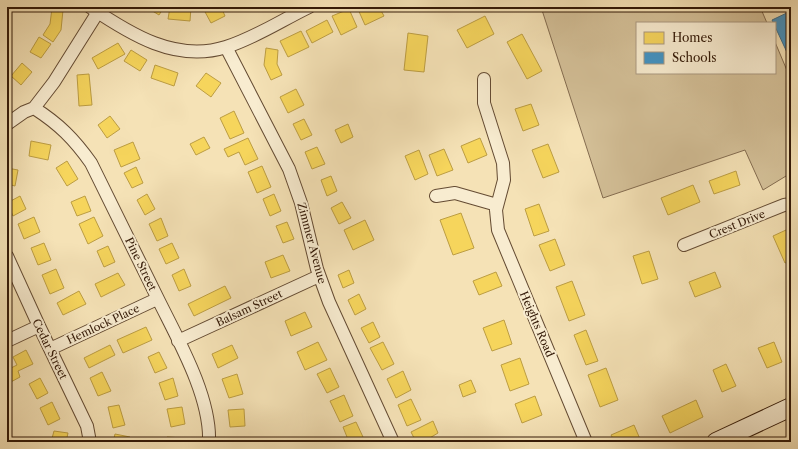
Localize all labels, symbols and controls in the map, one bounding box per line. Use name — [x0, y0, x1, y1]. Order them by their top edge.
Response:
legend — [636, 22, 776, 74]
text: Homes — [672, 30, 712, 45]
text: Schools — [672, 50, 717, 65]
street label: Zimmer Avenue — [294, 201, 330, 285]
street label: Crest Drive — [707, 206, 767, 242]
street label: Pine Street — [122, 235, 160, 293]
street label: Balsam Street — [214, 286, 285, 329]
street label: Heights Road — [517, 289, 557, 359]
street label: Hemlock Place — [64, 301, 142, 347]
street label: Cedar Street — [29, 316, 71, 382]

